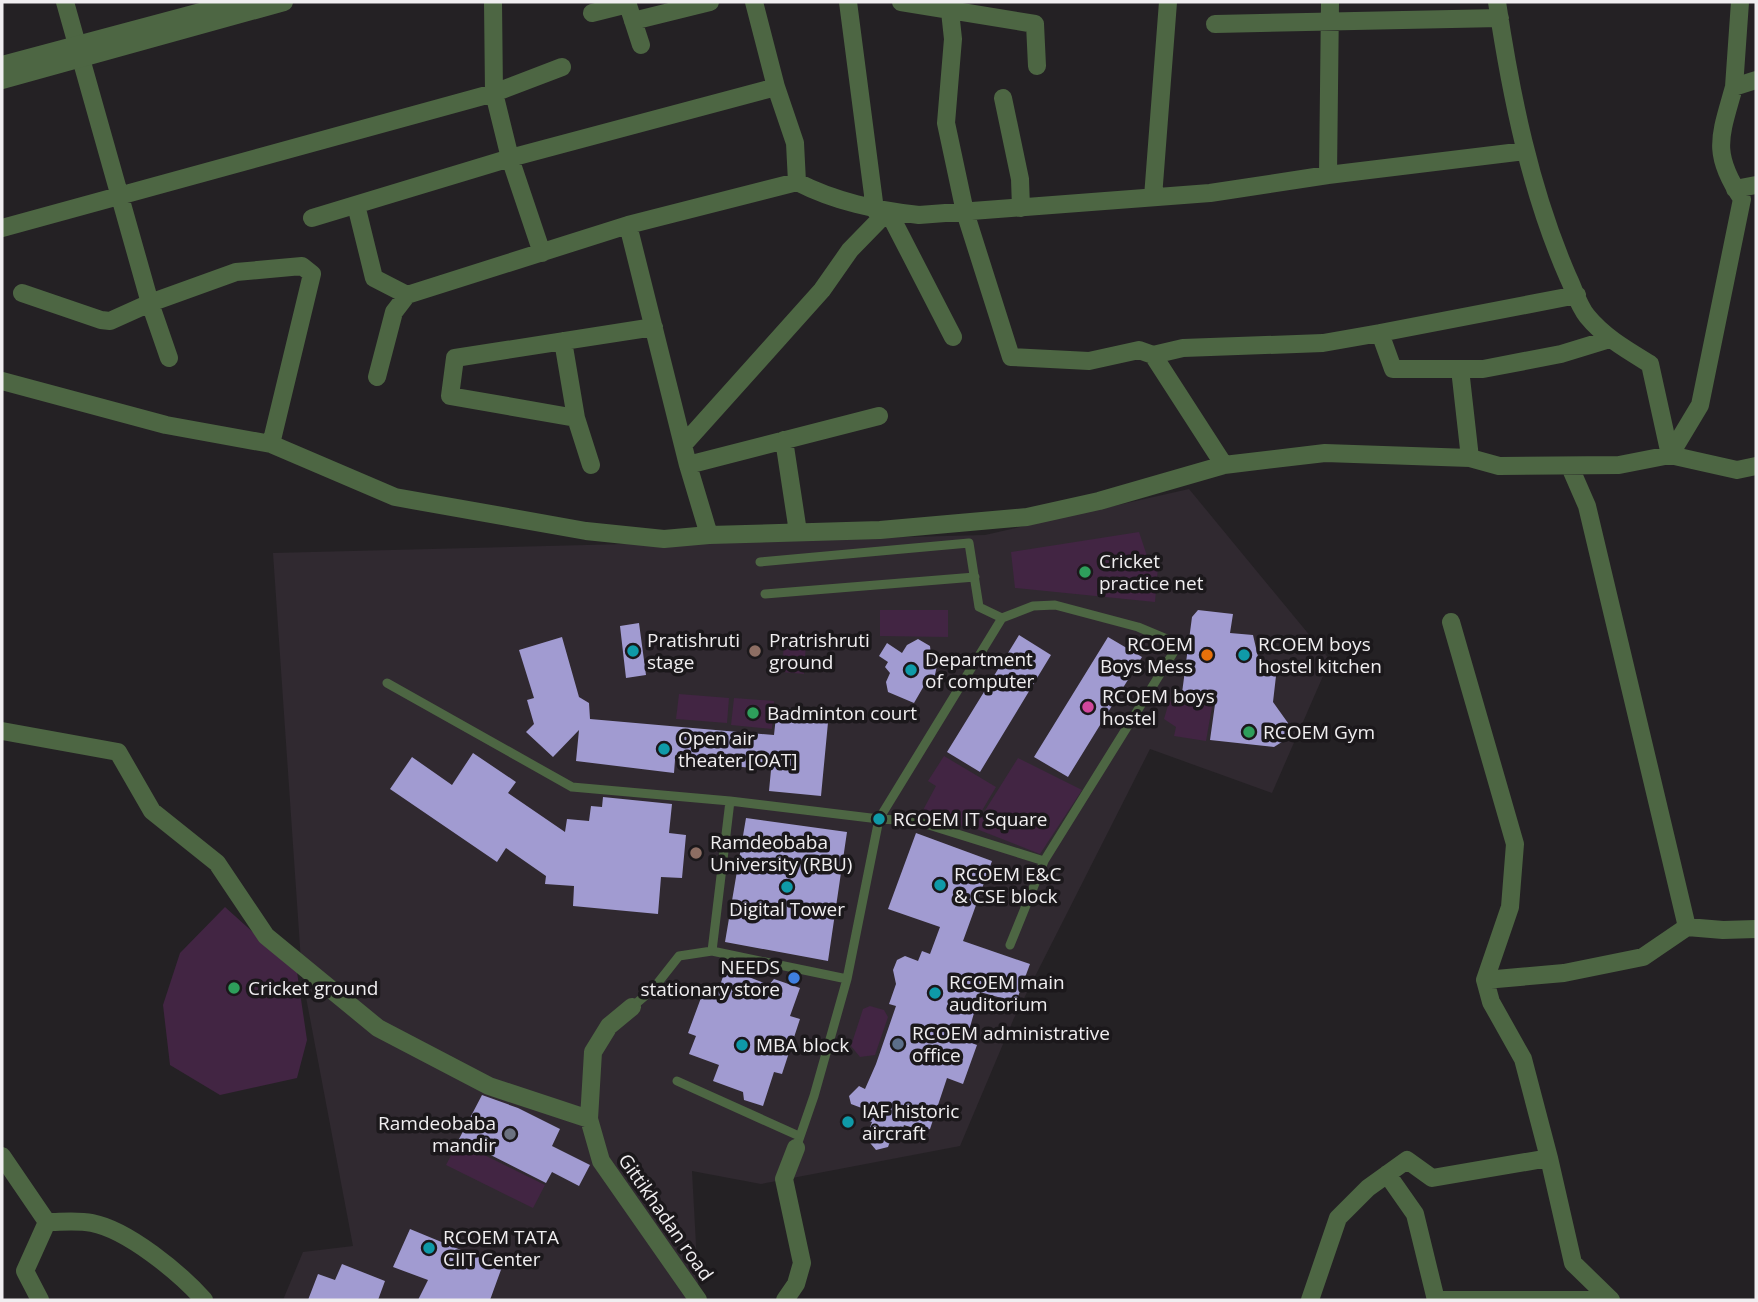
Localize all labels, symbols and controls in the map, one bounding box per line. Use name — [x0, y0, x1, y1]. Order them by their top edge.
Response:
place label: Cricket practice net — [1099, 548, 1204, 596]
marker: Cricket practice net — [1077, 564, 1093, 580]
place label: Pratishruti stage — [647, 627, 740, 675]
place label: Pratrishruti ground — [769, 627, 870, 675]
place label: RCOEM Boys Mess — [1100, 631, 1193, 679]
place label: RCOEM boys hostel kitchen — [1258, 631, 1382, 679]
marker: Pratishruti stage — [625, 643, 641, 659]
marker: Pratrishruti ground — [747, 643, 763, 659]
place label: Department of computer — [925, 646, 1035, 694]
marker: RCOEM Boys Mess — [1199, 647, 1215, 663]
marker: RCOEM boys hostel kitchen — [1236, 647, 1252, 663]
marker: Department of computer — [903, 662, 919, 678]
place label: RCOEM boys hostel — [1102, 683, 1215, 731]
marker: RCOEM boys hostel — [1080, 699, 1096, 715]
place label: Badminton court — [767, 700, 917, 726]
marker: Badminton court — [745, 705, 761, 721]
place label: RCOEM Gym — [1263, 719, 1375, 745]
marker: RCOEM Gym — [1241, 724, 1257, 740]
place label: Open air theater [OAT] — [678, 725, 797, 773]
marker: Open air theater [OAT] — [656, 741, 672, 757]
place label: RCOEM IT Square — [893, 806, 1047, 832]
marker: RCOEM IT Square — [871, 811, 887, 827]
place label: Ramdeobaba University (RBU) — [710, 829, 852, 877]
marker: Ramdeobaba University (RBU) — [688, 845, 704, 861]
place label: RCOEM E&C & CSE block — [954, 861, 1061, 909]
marker: RCOEM E&C & CSE block — [932, 877, 948, 893]
marker: Digital Tower — [779, 879, 795, 895]
place label: Digital Tower — [729, 896, 845, 922]
place label: NEEDS stationary store — [640, 954, 780, 1002]
place label: RCOEM main auditorium — [949, 969, 1065, 1017]
marker: NEEDS stationary store — [786, 970, 802, 986]
place label: Cricket ground — [248, 975, 378, 1001]
marker: Cricket ground — [226, 980, 242, 996]
marker: RCOEM main auditorium — [927, 985, 943, 1001]
place label: RCOEM administrative office — [912, 1020, 1110, 1068]
place label: MBA block — [756, 1032, 849, 1058]
marker: RCOEM administrative office — [890, 1036, 906, 1052]
marker: MBA block — [734, 1037, 750, 1053]
place label: IAF historic aircraft — [862, 1098, 959, 1146]
place label: Ramdeobaba mandir — [378, 1110, 496, 1158]
marker: IAF historic aircraft — [840, 1114, 856, 1130]
marker: Ramdeobaba mandir — [502, 1126, 518, 1142]
street label: Gittikhadan road — [613, 1148, 719, 1286]
place label: RCOEM TATA CIIT Center — [443, 1224, 559, 1272]
marker: RCOEM TATA CIIT Center — [421, 1240, 437, 1256]

